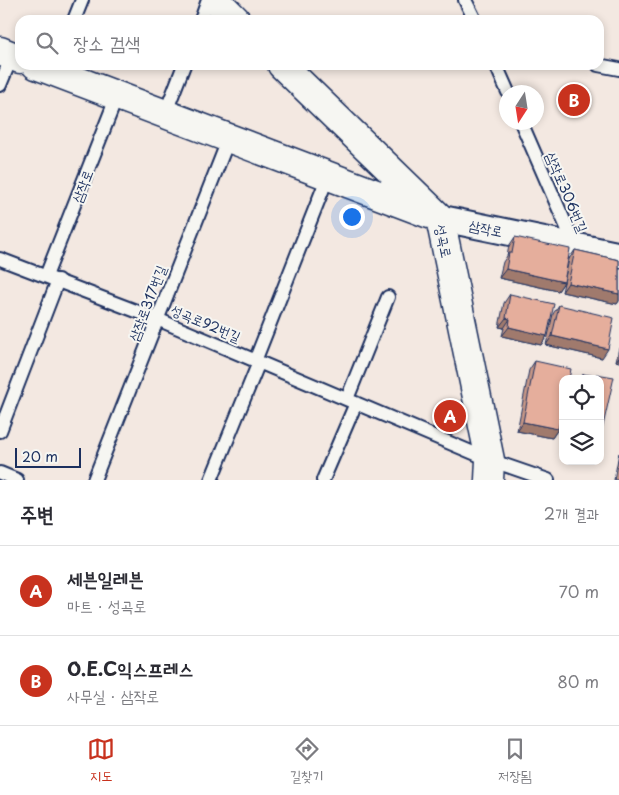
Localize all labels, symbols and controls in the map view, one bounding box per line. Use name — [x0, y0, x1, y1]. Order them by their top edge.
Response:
search box — [15, 15, 604, 70]
text: 장소 검색 — [73, 28, 140, 56]
icon: search — [33, 29, 61, 57]
pin: B — [558, 81, 590, 119]
north arrow — [499, 85, 544, 130]
street label: 삼작로306번길 — [541, 148, 594, 236]
street label: 삼작로 — [66, 166, 98, 206]
your location — [339, 204, 365, 230]
street label: 삼작로 — [467, 214, 505, 242]
street label: 성곡로 — [430, 222, 458, 260]
street label: 삼작로317번길 — [123, 261, 171, 344]
street label: 성곡로92번길 — [168, 299, 245, 347]
map controls — [559, 375, 604, 465]
button: locate — [559, 375, 604, 420]
pin: A — [434, 397, 466, 435]
button: layers — [559, 420, 604, 465]
scale bar — [15, 445, 81, 468]
text: 20 m — [22, 446, 58, 467]
text: 주변 — [20, 497, 54, 529]
text: 2개 결과 — [544, 501, 599, 525]
text: 세븐일레븐 — [67, 564, 143, 592]
text: A — [30, 579, 42, 603]
text: 70 m — [559, 579, 599, 603]
text: 마트 · 성곡로 — [67, 593, 146, 617]
text: O.E.C익스프레스 — [67, 654, 194, 682]
text: B — [31, 669, 41, 693]
text: 80 m — [557, 669, 599, 693]
text: 사무실 · 삼작로 — [67, 683, 159, 707]
tab: 지도 — [87, 735, 115, 786]
tab: 길찾기 — [290, 735, 324, 786]
tab: 저장됨 — [498, 735, 532, 786]

